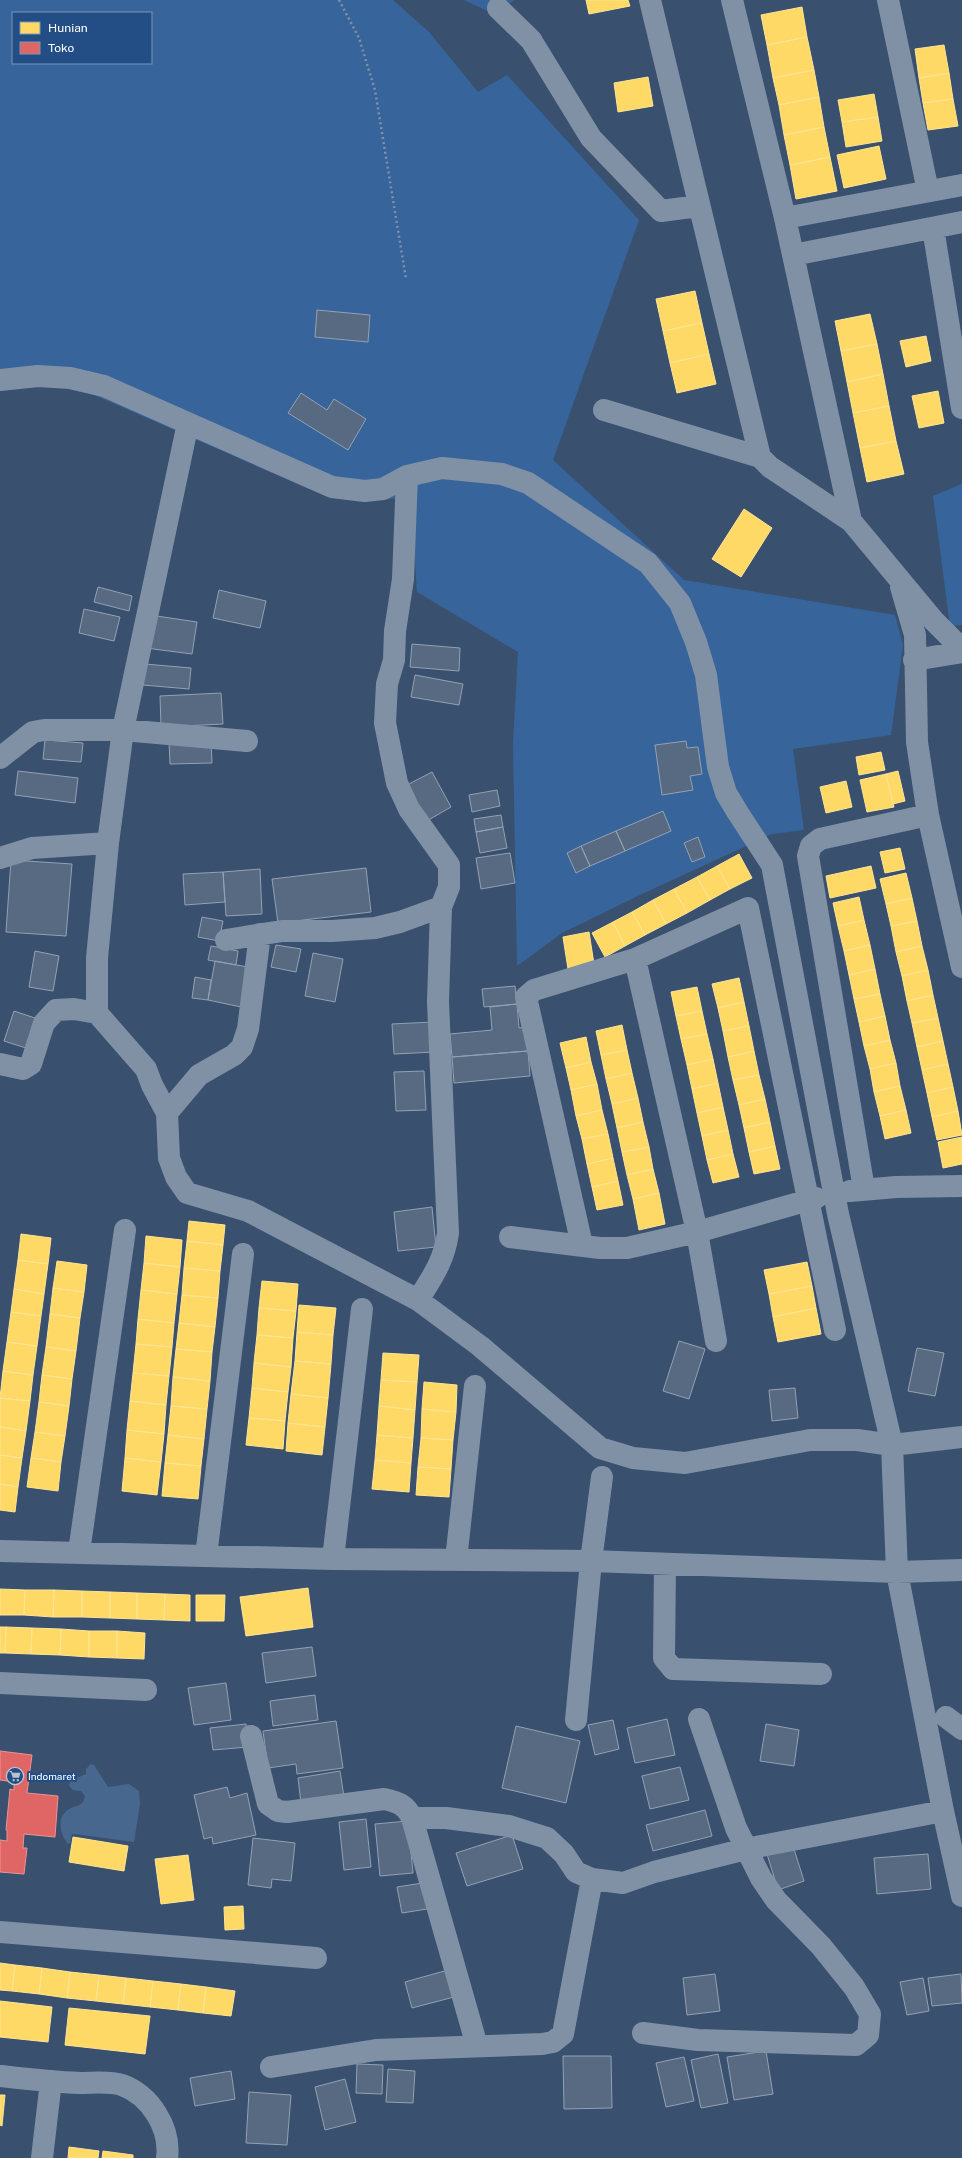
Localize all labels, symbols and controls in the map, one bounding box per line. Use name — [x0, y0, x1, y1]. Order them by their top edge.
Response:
legend — [12, 12, 152, 64]
text: Hunian — [48, 21, 88, 35]
text: Toko — [48, 41, 75, 55]
supermarket icon: Indomaret — [5, 1766, 25, 1786]
place label: Indomaret — [28, 1770, 76, 1782]

